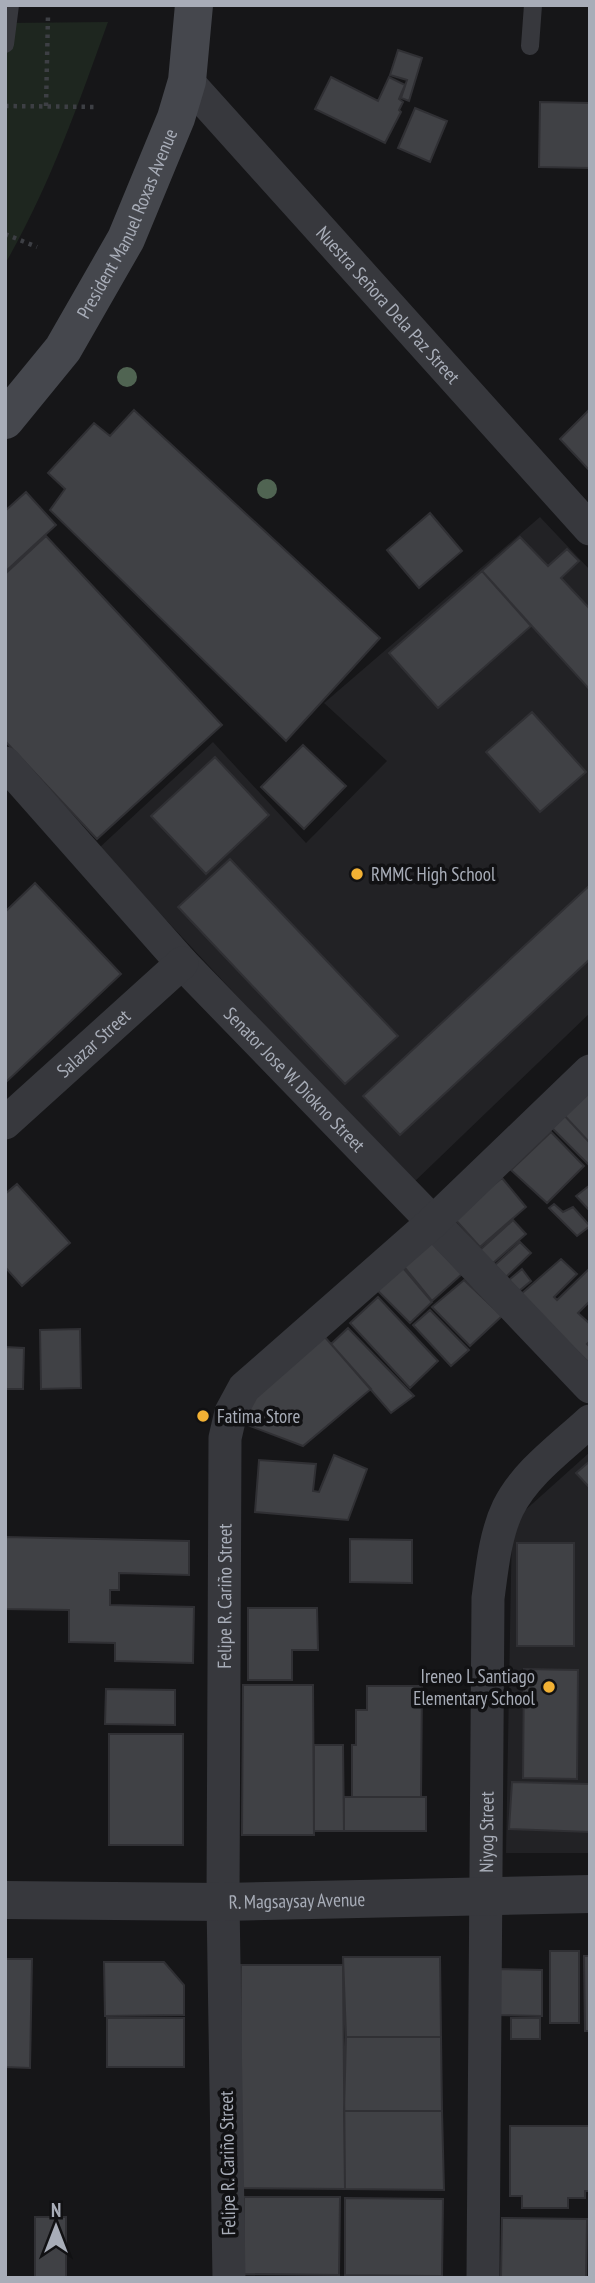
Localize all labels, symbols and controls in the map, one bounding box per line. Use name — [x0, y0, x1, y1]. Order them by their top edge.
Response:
street label: President Manuel Roxas Avenue — [71, 125, 182, 322]
street label: Nuestra Señora Dela Paz Street — [311, 221, 466, 389]
place label: RMMC High School — [371, 862, 496, 886]
marker: RMMC High School — [349, 866, 365, 882]
street label: Senator Jose W. Diokno Street — [219, 1002, 371, 1157]
street label: Salazar Street — [52, 1003, 136, 1083]
place label: Fatima Store — [217, 1404, 300, 1428]
marker: Fatima Store — [195, 1408, 211, 1424]
street label: Felipe R. Cariño Street — [212, 1523, 237, 1669]
place label: Ireneo L Santiago Elementary School — [413, 1664, 536, 1710]
marker: Ireneo L Santiago Elementary School — [541, 1679, 557, 1695]
street label: Niyog Street — [474, 1790, 499, 1873]
street label: R. Magsaysay Avenue — [228, 1887, 366, 1914]
street label: Felipe R. Cariño Street — [214, 2090, 240, 2236]
north arrow — [21, 2192, 91, 2262]
text: N — [51, 2198, 61, 2222]

